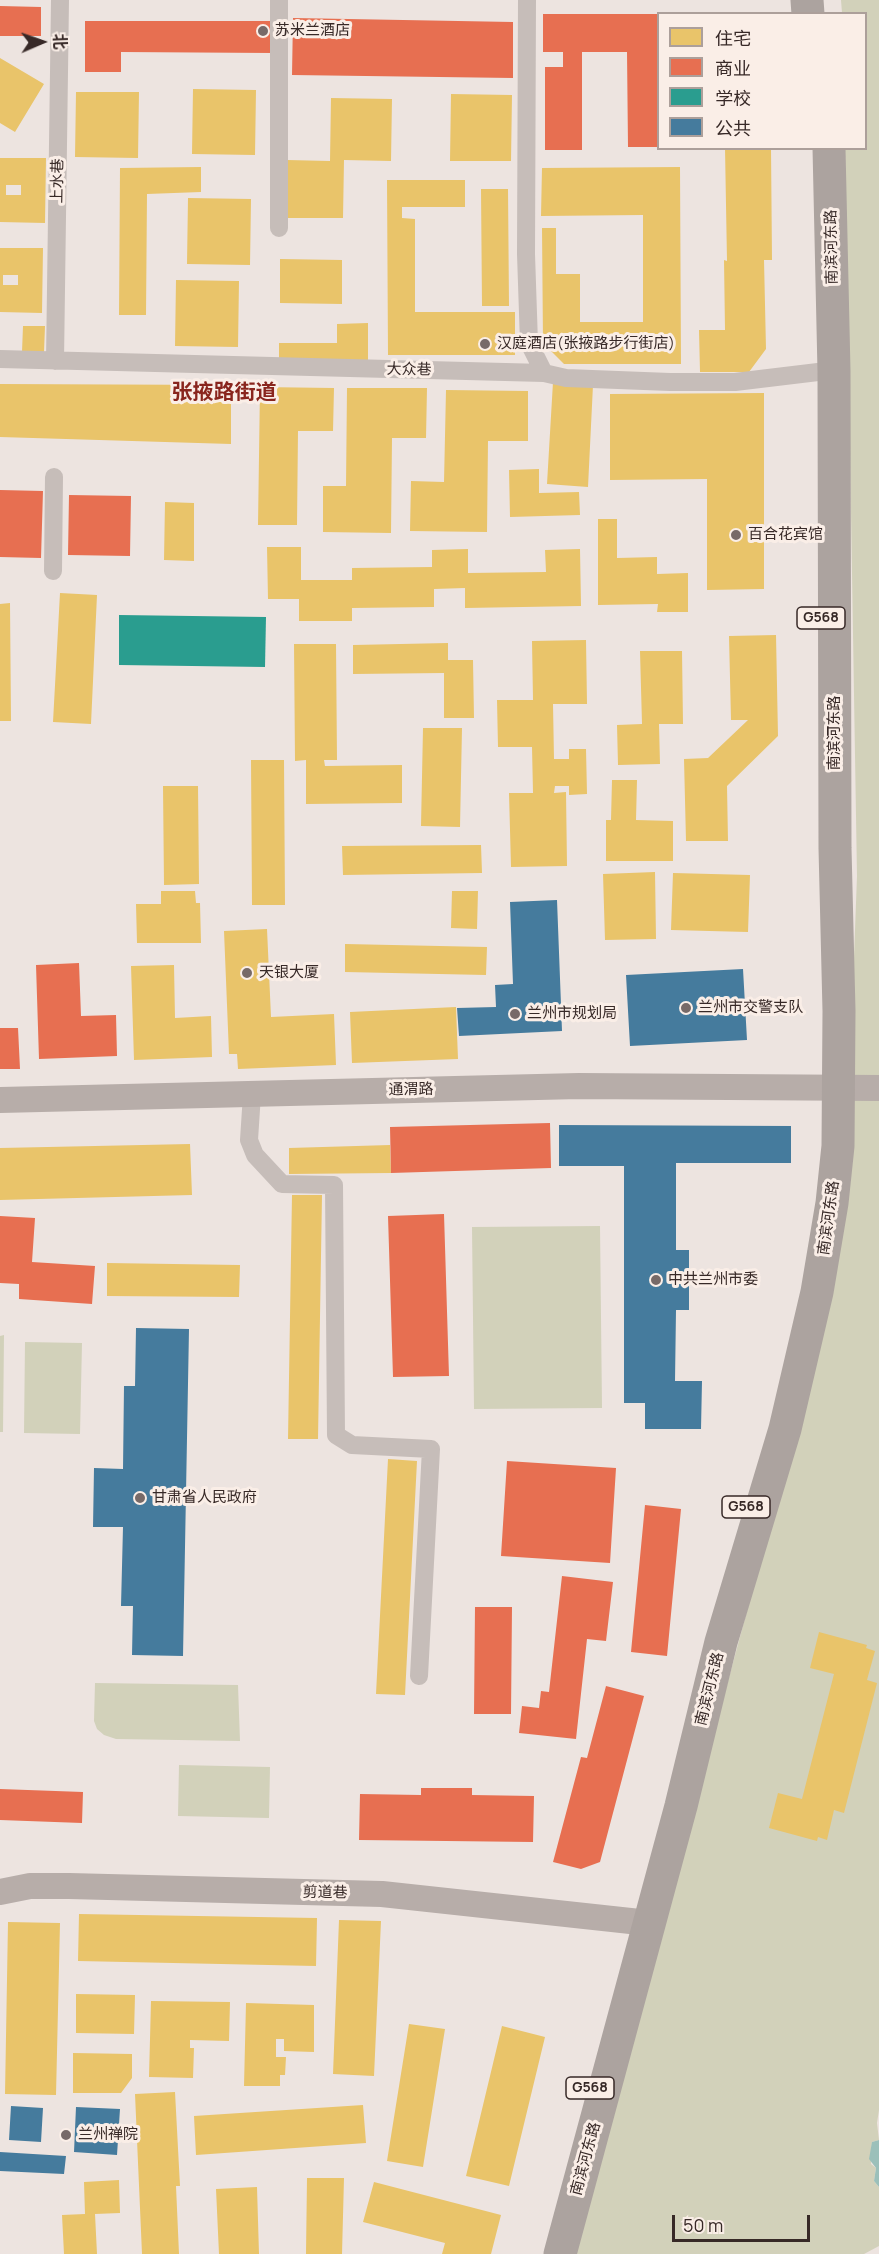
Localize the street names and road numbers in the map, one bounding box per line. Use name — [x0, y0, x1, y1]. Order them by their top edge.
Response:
street label: 上水巷 — [49, 158, 67, 204]
street label: 南滨河东路 — [822, 209, 842, 285]
street label: 大众巷 — [386, 361, 432, 379]
road number: G568 — [797, 607, 845, 629]
street label: 南滨河东路 — [826, 696, 844, 770]
street label: 通渭路 — [388, 1081, 434, 1099]
street label: 南滨河东路 — [815, 1180, 843, 1256]
road number: G568 — [722, 1496, 770, 1518]
street label: 南滨河东路 — [692, 1650, 728, 1728]
street label: 剪道巷 — [302, 1884, 348, 1902]
road number: G568 — [566, 2077, 614, 2099]
street label: 南滨河东路 — [568, 2120, 604, 2198]

